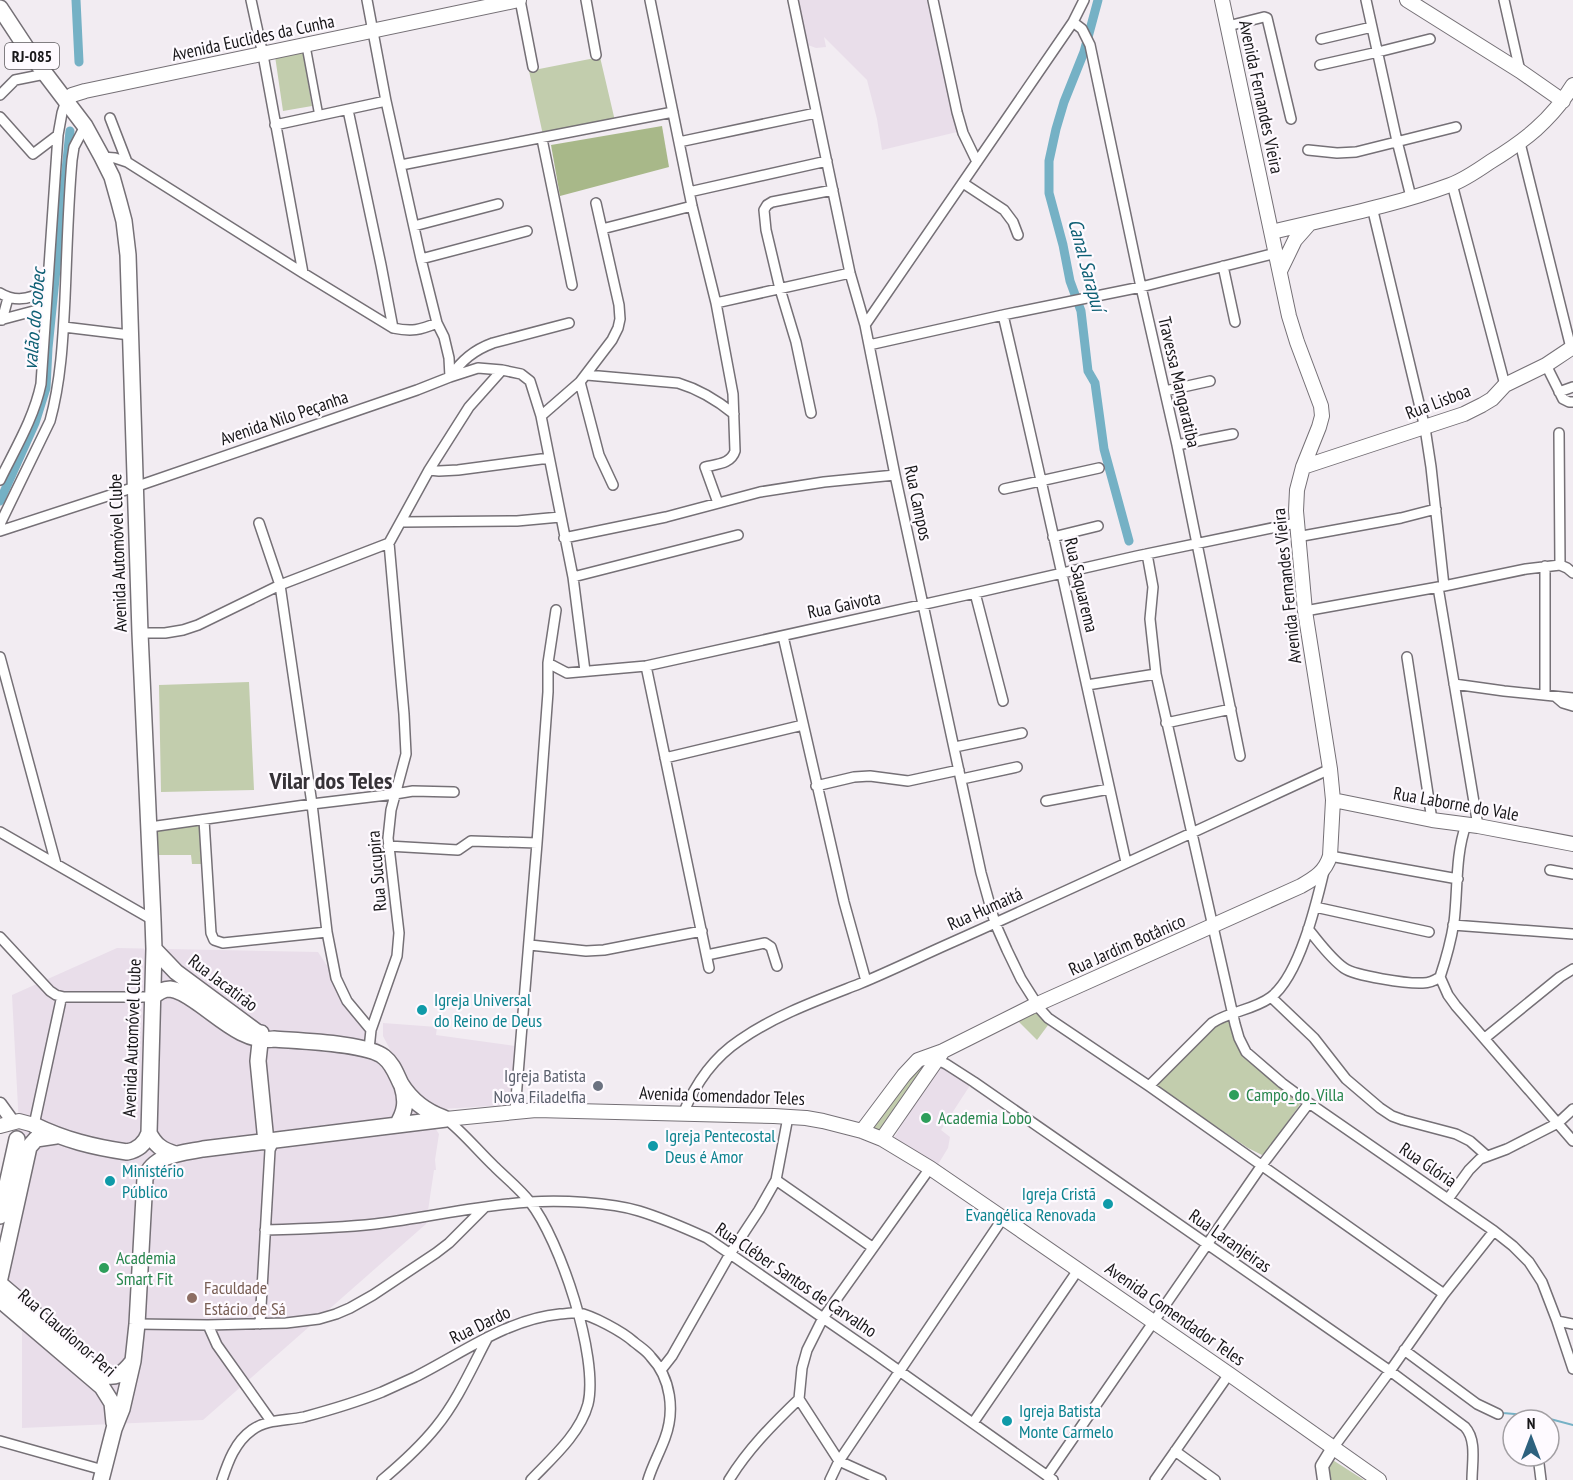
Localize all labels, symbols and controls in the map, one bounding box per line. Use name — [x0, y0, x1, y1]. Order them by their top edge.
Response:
street label: Avenida Euclides da Cunha — [169, 9, 336, 66]
street label: Avenida Fernandes Vieira — [1234, 18, 1289, 176]
road number: RJ-085 — [5, 43, 59, 69]
water label: Canal Sarapuí — [1062, 216, 1113, 317]
water label: valão do sobec — [17, 265, 52, 371]
street label: Travessa Mangaratiba — [1153, 314, 1206, 450]
street label: Rua Lisboa — [1402, 379, 1474, 424]
street label: Avenida Nilo Peçanha — [217, 385, 351, 450]
street label: Rua Campos — [899, 463, 938, 543]
street label: Avenida Automóvel Clube — [103, 473, 132, 633]
street label: Avenida Fernandes Vieira — [1267, 507, 1306, 665]
street label: Rua Saquarema — [1059, 535, 1104, 634]
street label: Rua Gaivota — [805, 586, 883, 623]
district label: Vilar dos Teles — [269, 765, 392, 796]
street label: Rua Laborne do Vale — [1392, 781, 1521, 826]
street label: Rua Sucupira — [362, 830, 391, 912]
street label: Rua Humaitá — [944, 882, 1026, 935]
street label: Rua Jardim Botânico — [1065, 908, 1189, 981]
street label: Rua Jacatirão — [184, 949, 263, 1016]
street label: Avenida Automóvel Clube — [117, 958, 146, 1118]
place label: Igreja Universal do Reino de Deus — [434, 988, 542, 1032]
marker: Igreja Universal do Reino de Deus — [415, 1003, 429, 1017]
place label: Igreja Batista Nova Filadelfia — [493, 1064, 586, 1108]
marker: Igreja Batista Nova Filadelfia — [591, 1079, 605, 1093]
street label: Avenida Comendador Teles — [639, 1081, 805, 1110]
place label: Campo_do_Villa — [1246, 1083, 1344, 1106]
marker: Campo_do_Villa — [1227, 1088, 1241, 1102]
place label: Academia Lobo — [938, 1106, 1032, 1129]
marker: Academia Lobo — [919, 1111, 933, 1125]
place label: Igreja Pentecostal Deus é Amor — [665, 1124, 776, 1168]
street label: Rua Glória — [1395, 1137, 1461, 1192]
marker: Igreja Pentecostal Deus é Amor — [646, 1139, 660, 1153]
place label: Ministério Público — [122, 1159, 184, 1203]
marker: Ministério Público — [103, 1174, 117, 1188]
place label: Igreja Cristã Evangélica Renovada — [965, 1182, 1096, 1226]
marker: Igreja Cristã Evangélica Renovada — [1101, 1197, 1115, 1211]
street label: Rua Laranjeiras — [1185, 1204, 1276, 1277]
street label: Rua Cléber Santos de Carvalho — [711, 1217, 882, 1342]
place label: Academia Smart Fit — [116, 1246, 176, 1290]
street label: Avenida Comendador Teles — [1101, 1257, 1250, 1371]
marker: Academia Smart Fit — [97, 1261, 111, 1275]
place label: Faculdade Estácio de Sá — [204, 1276, 286, 1320]
street label: Rua Claudionor Peri — [13, 1284, 121, 1382]
marker: Faculdade Estácio de Sá — [185, 1291, 199, 1305]
street label: Rua Dardo — [446, 1300, 514, 1349]
place label: Igreja Batista Monte Carmelo — [1019, 1399, 1114, 1443]
north arrow — [1501, 1408, 1561, 1468]
text: N — [1527, 1413, 1535, 1433]
marker: Igreja Batista Monte Carmelo — [1000, 1414, 1014, 1428]

